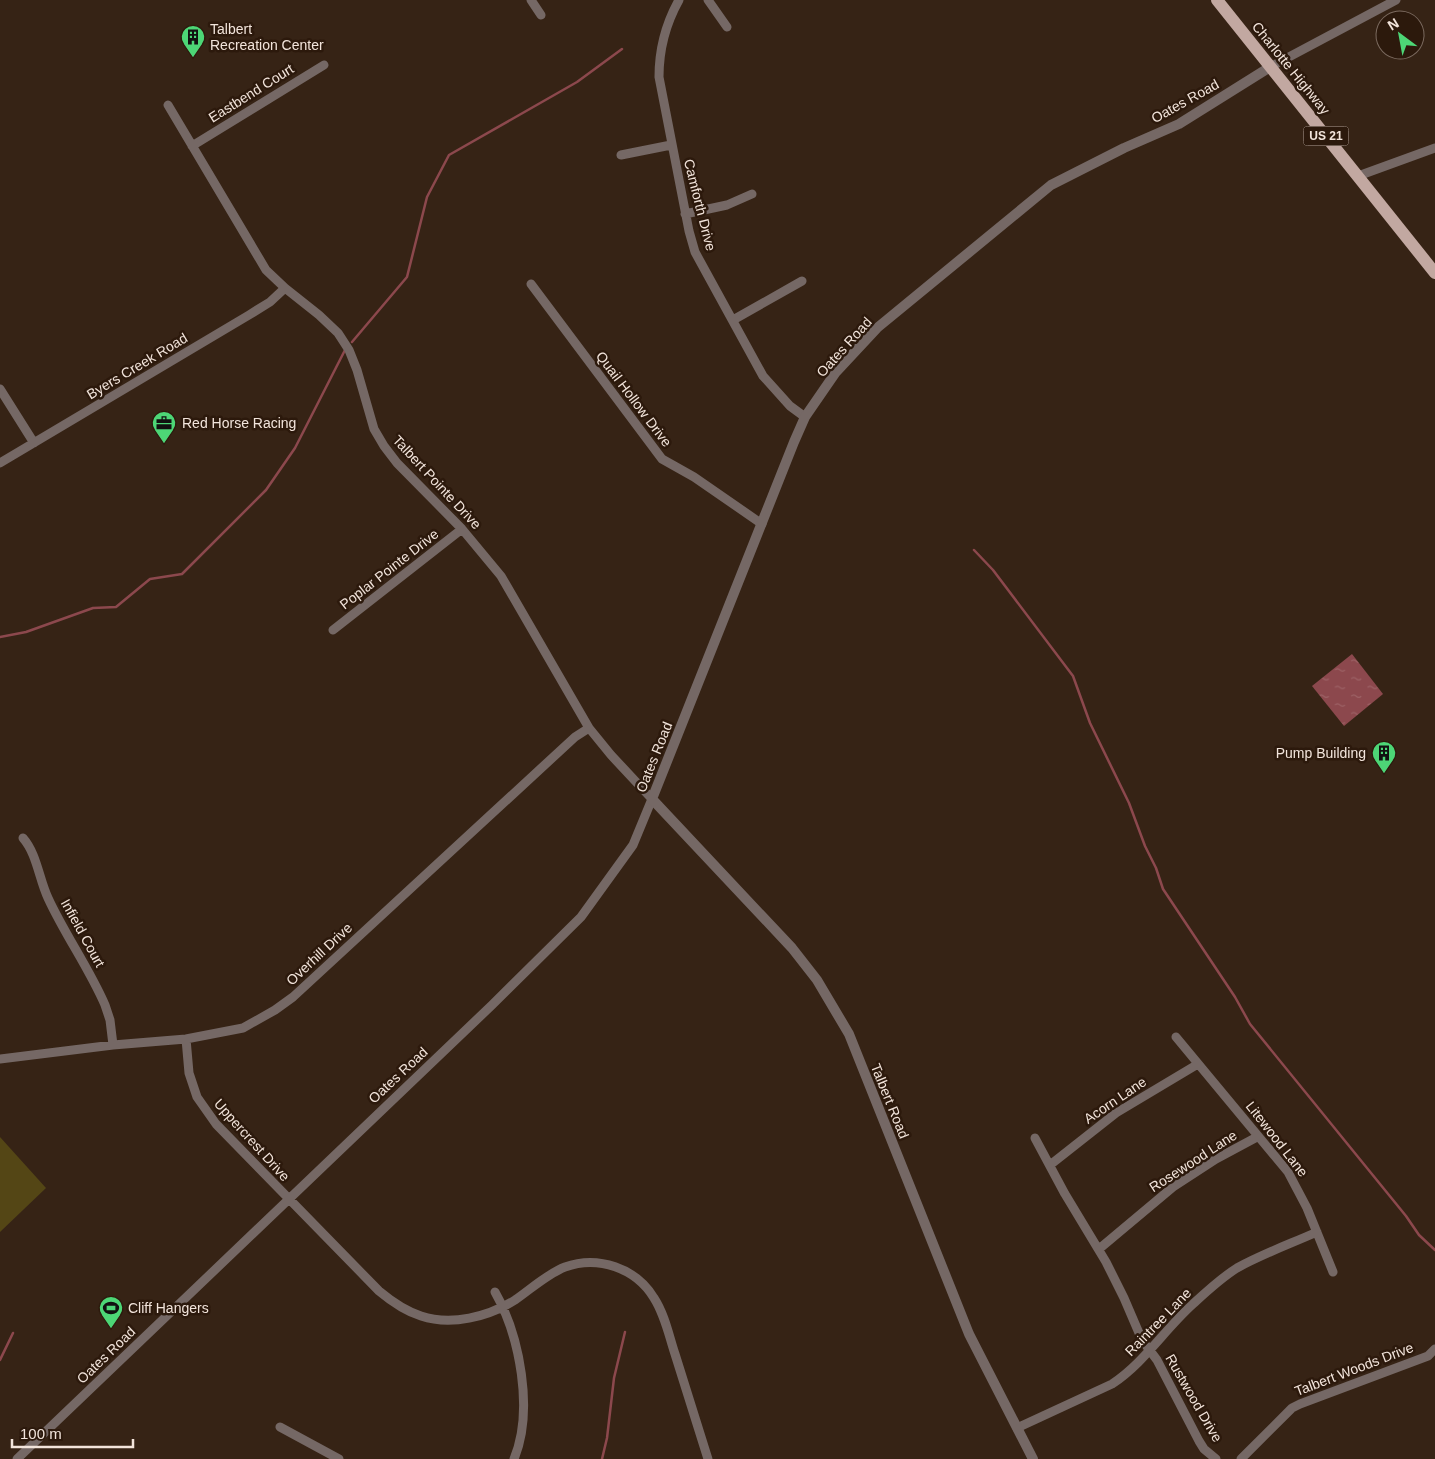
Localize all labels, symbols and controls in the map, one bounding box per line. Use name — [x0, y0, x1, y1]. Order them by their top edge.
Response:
north arrow — [1375, 10, 1425, 60]
text: N — [1385, 15, 1402, 33]
street label: Charlotte Highway — [1249, 19, 1333, 117]
place label: Talbert Recreation Center — [210, 21, 324, 53]
building icon: Talbert Recreation Center — [180, 24, 206, 58]
street label: Eastbend Court — [206, 60, 297, 126]
street label: Oates Road — [1148, 76, 1222, 126]
road number: US 21 — [1304, 126, 1348, 146]
street label: Camforth Drive — [681, 157, 719, 253]
street label: Oates Road — [813, 314, 875, 380]
street label: Byers Creek Road — [84, 330, 190, 402]
street label: Quail Hollow Drive — [593, 348, 675, 450]
office icon: Red Horse Racing — [151, 410, 177, 444]
place label: Red Horse Racing — [182, 415, 296, 431]
street label: Talbert Pointe Drive — [389, 432, 485, 532]
street label: Poplar Pointe Drive — [337, 525, 442, 612]
street label: Oates Road — [633, 719, 675, 795]
building icon: Pump Building — [1371, 740, 1397, 774]
place label: Pump Building — [1276, 745, 1366, 761]
street label: Infield Court — [58, 896, 108, 970]
street label: Overhill Drive — [283, 919, 355, 989]
street label: Oates Road — [365, 1044, 431, 1106]
street label: Talbert Road — [868, 1061, 912, 1141]
street label: Acorn Lane — [1081, 1073, 1149, 1127]
street label: Uppercrest Drive — [211, 1096, 293, 1185]
street label: Litewood Lane — [1243, 1098, 1311, 1180]
street label: Rosewood Lane — [1146, 1127, 1240, 1195]
street label: Raintree Lane — [1122, 1285, 1194, 1359]
sports icon: Cliff Hangers — [98, 1295, 124, 1329]
place label: Cliff Hangers — [128, 1300, 209, 1316]
street label: Oates Road — [74, 1323, 138, 1387]
street label: Talbert Woods Drive — [1292, 1339, 1416, 1399]
street label: Rustwood Drive — [1162, 1351, 1226, 1445]
scale bar — [12, 1416, 134, 1448]
text: 100 m — [20, 1425, 62, 1442]

